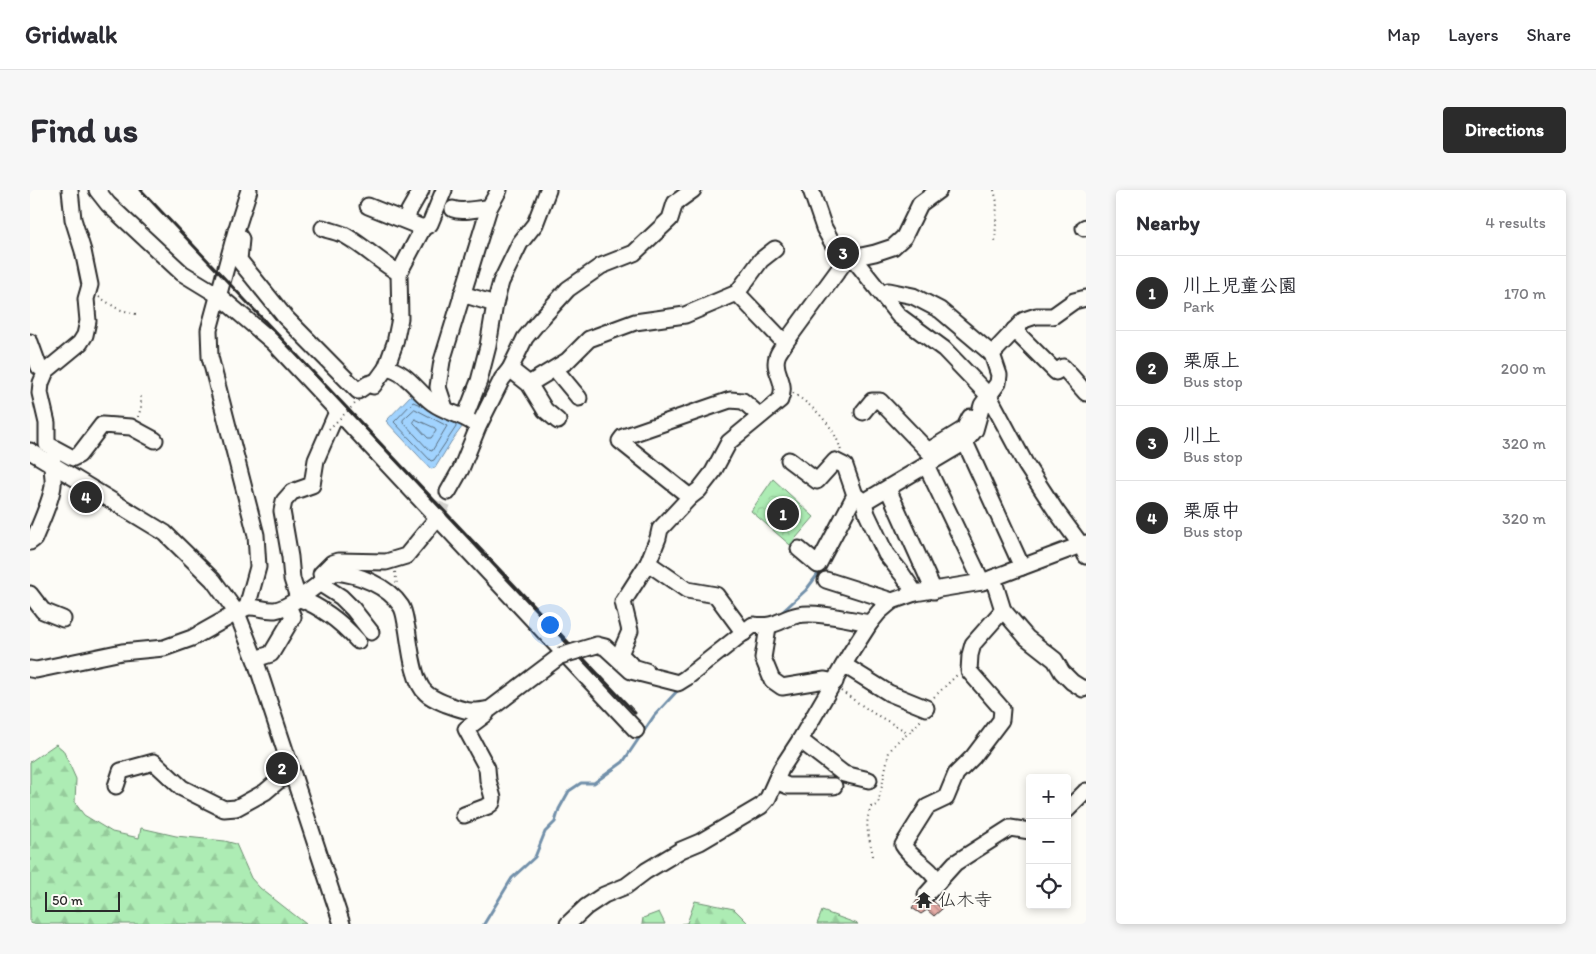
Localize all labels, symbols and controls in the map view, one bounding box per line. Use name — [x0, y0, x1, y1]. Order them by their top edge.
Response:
text: Gridwalk — [25, 20, 117, 49]
text: Map — [1387, 24, 1420, 46]
text: Layers — [1448, 24, 1498, 46]
text: Share — [1526, 24, 1571, 46]
button: Directions — [1443, 107, 1566, 153]
text: Find us — [30, 109, 138, 151]
text: Nearby — [1136, 210, 1200, 235]
text: 4 results — [1485, 213, 1546, 232]
pin: 3 — [827, 234, 859, 272]
text: 川上児童公園 — [1183, 274, 1297, 297]
text: 1 — [1148, 284, 1156, 303]
text: 170 m — [1504, 284, 1546, 303]
text: Park — [1183, 297, 1214, 316]
text: 栗原上 — [1183, 349, 1240, 372]
text: 2 — [1148, 359, 1156, 378]
text: 200 m — [1501, 359, 1546, 378]
text: Bus stop — [1183, 372, 1243, 391]
text: 川上 — [1183, 424, 1221, 447]
text: 3 — [1148, 434, 1156, 453]
text: 320 m — [1502, 434, 1546, 453]
text: Bus stop — [1183, 447, 1243, 466]
pin: 4 — [70, 478, 102, 516]
pin: 1 — [767, 495, 799, 533]
text: 栗原中 — [1183, 499, 1240, 522]
text: 4 — [1147, 509, 1157, 528]
text: 320 m — [1502, 509, 1546, 528]
text: Bus stop — [1183, 522, 1243, 541]
your location — [537, 612, 563, 638]
pin: 2 — [266, 749, 298, 787]
map controls — [1026, 774, 1071, 909]
button: + — [1026, 774, 1071, 819]
button: − — [1026, 819, 1071, 864]
button: locate — [1026, 864, 1071, 909]
scale bar — [45, 889, 120, 912]
place label: 仏木寺 — [938, 889, 992, 911]
temple icon: 仏木寺 — [914, 890, 934, 910]
text: 50 m — [52, 892, 83, 909]

